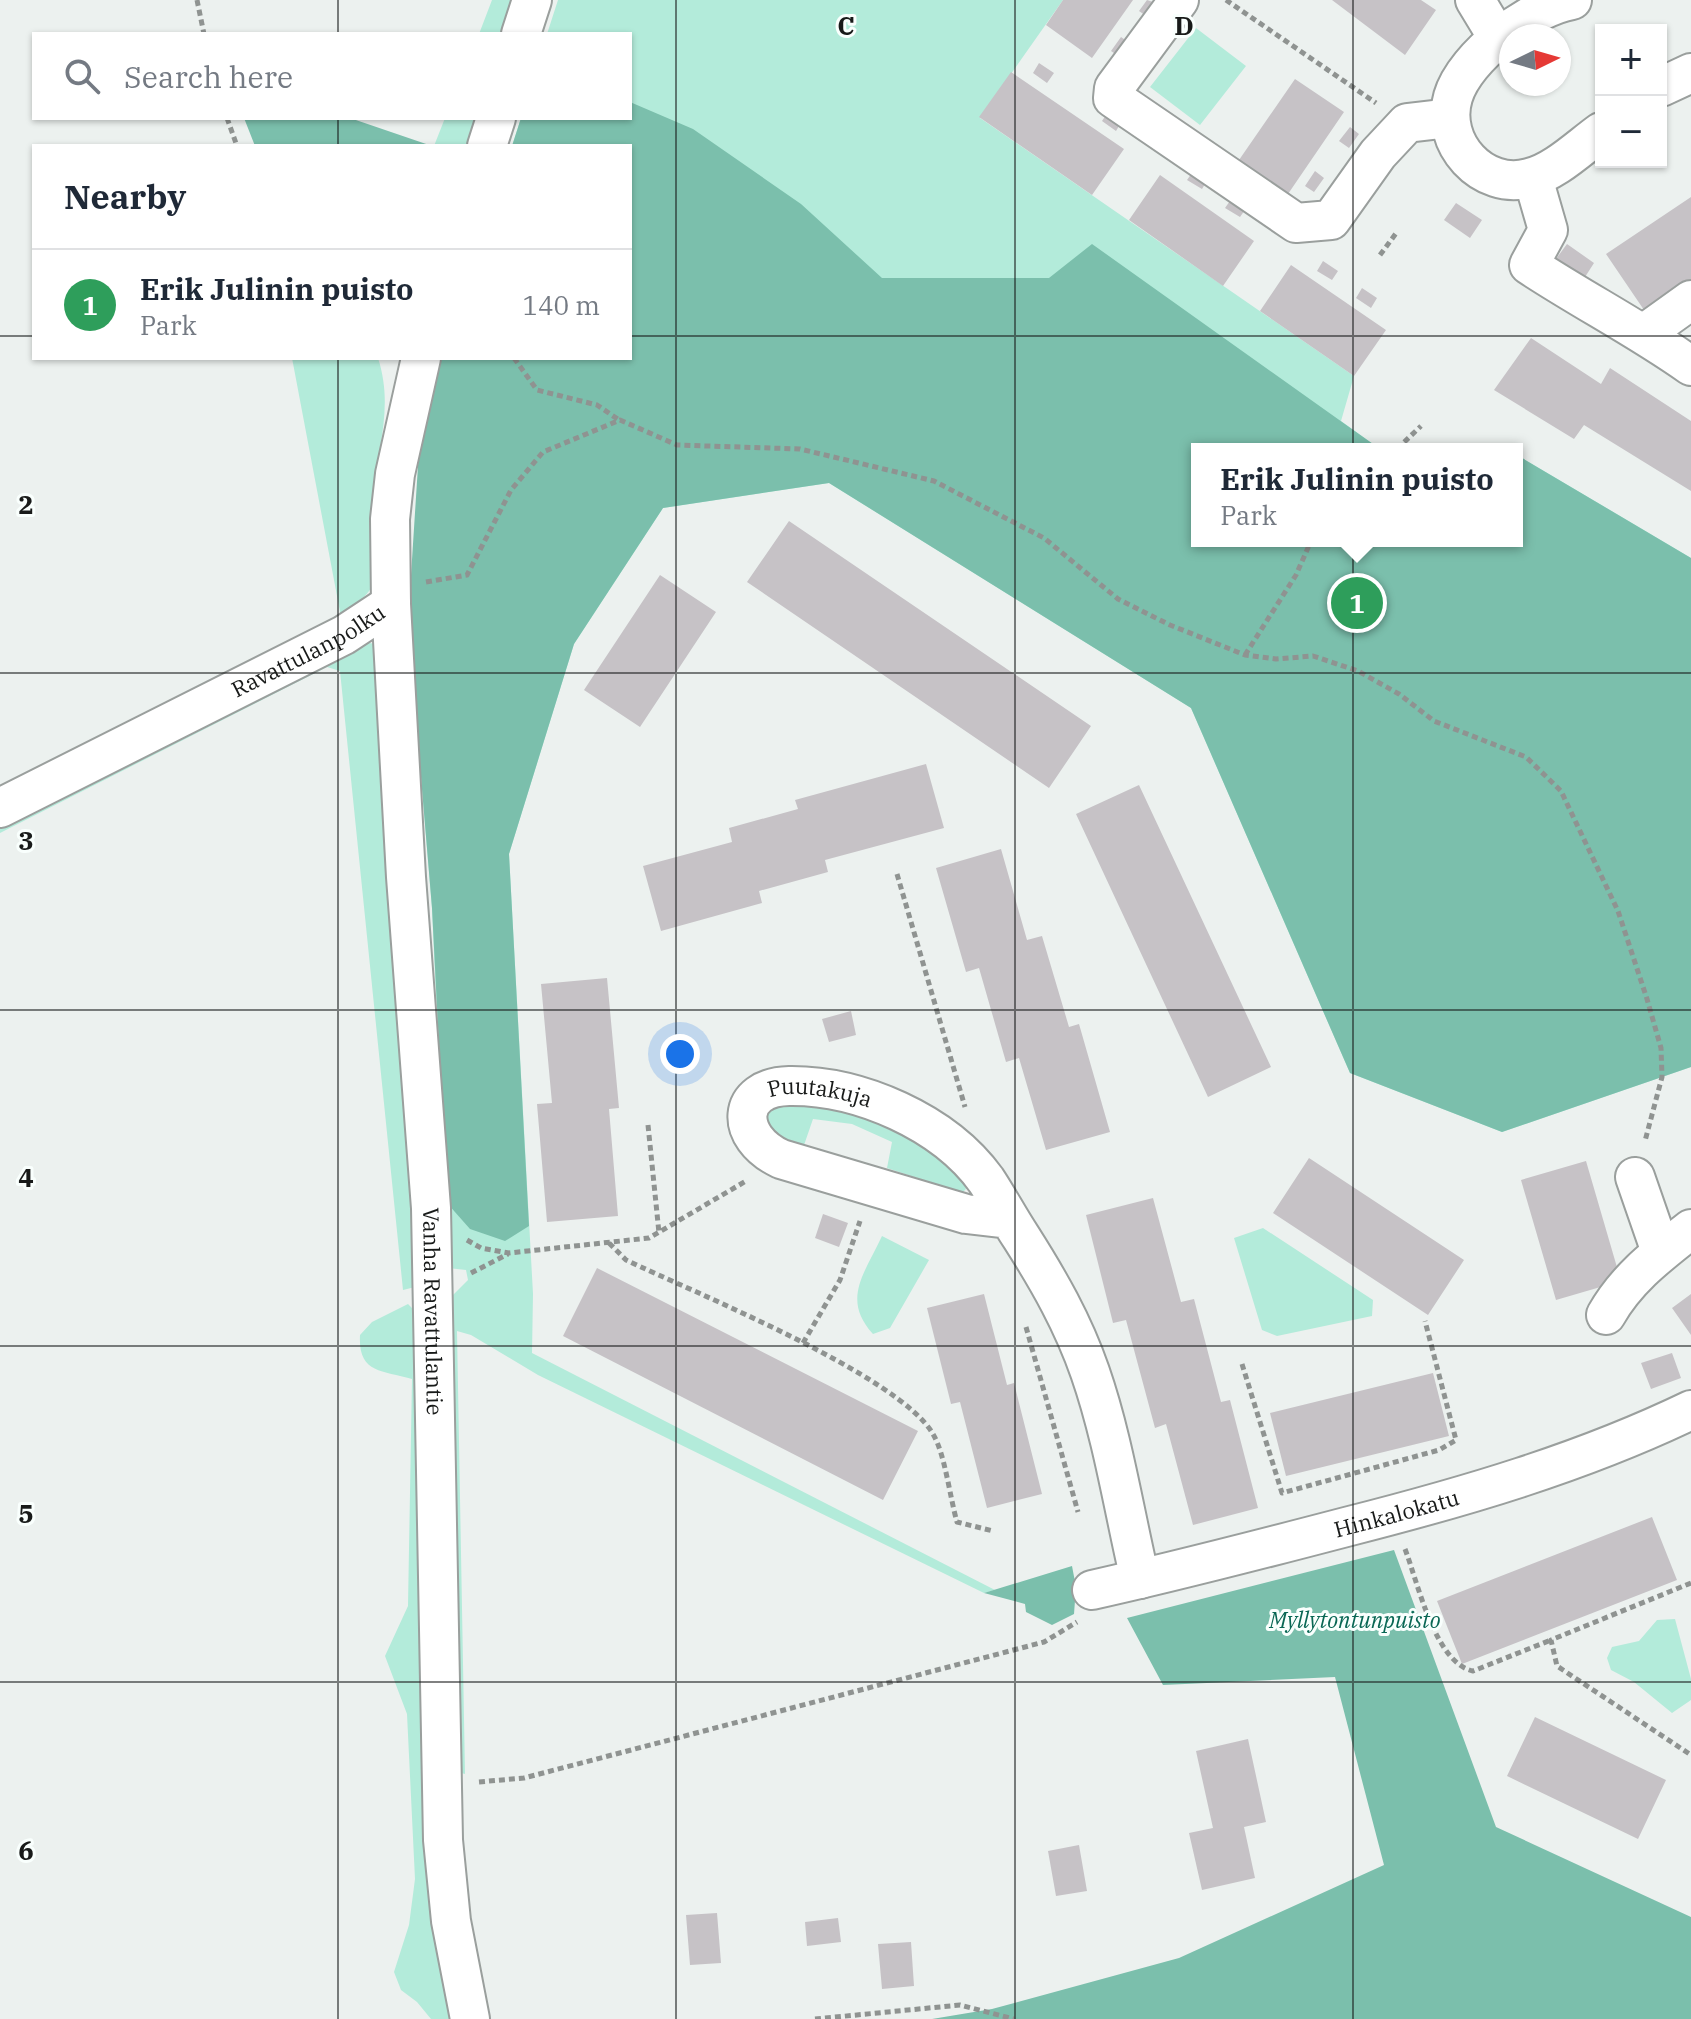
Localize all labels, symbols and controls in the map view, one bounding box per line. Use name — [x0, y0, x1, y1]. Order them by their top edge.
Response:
text: C — [837, 8, 855, 42]
text: D — [1174, 8, 1194, 42]
north arrow — [1499, 24, 1571, 96]
map controls — [1595, 24, 1667, 168]
button: + — [1595, 24, 1667, 96]
search box — [32, 32, 632, 120]
icon: search — [60, 54, 104, 98]
text: Search here — [124, 57, 293, 96]
button: − — [1595, 96, 1667, 168]
text: Nearby — [64, 174, 186, 218]
text: Erik Julinin puisto — [140, 269, 414, 308]
text: 1 — [82, 288, 98, 322]
text: 140 m — [522, 288, 600, 322]
text: Park — [140, 308, 197, 342]
popup — [1191, 443, 1523, 547]
text: Erik Julinin puisto — [1220, 459, 1494, 498]
text: 2 — [18, 487, 34, 521]
text: Park — [1220, 498, 1277, 532]
pin: 1 — [1331, 573, 1383, 633]
street label: Ravattulanpolku — [226, 597, 390, 703]
text: 3 — [18, 823, 34, 857]
your location — [660, 1034, 700, 1074]
street label: Puutakuja — [764, 1071, 876, 1113]
text: 4 — [18, 1160, 34, 1194]
street label: Vanha Ravattulantie — [417, 1207, 450, 1416]
street label: Hinkalokatu — [1331, 1482, 1462, 1544]
text: 5 — [18, 1496, 34, 1530]
park label: Myllytontunpuisto — [1268, 1605, 1441, 1634]
text: 6 — [18, 1833, 34, 1867]

